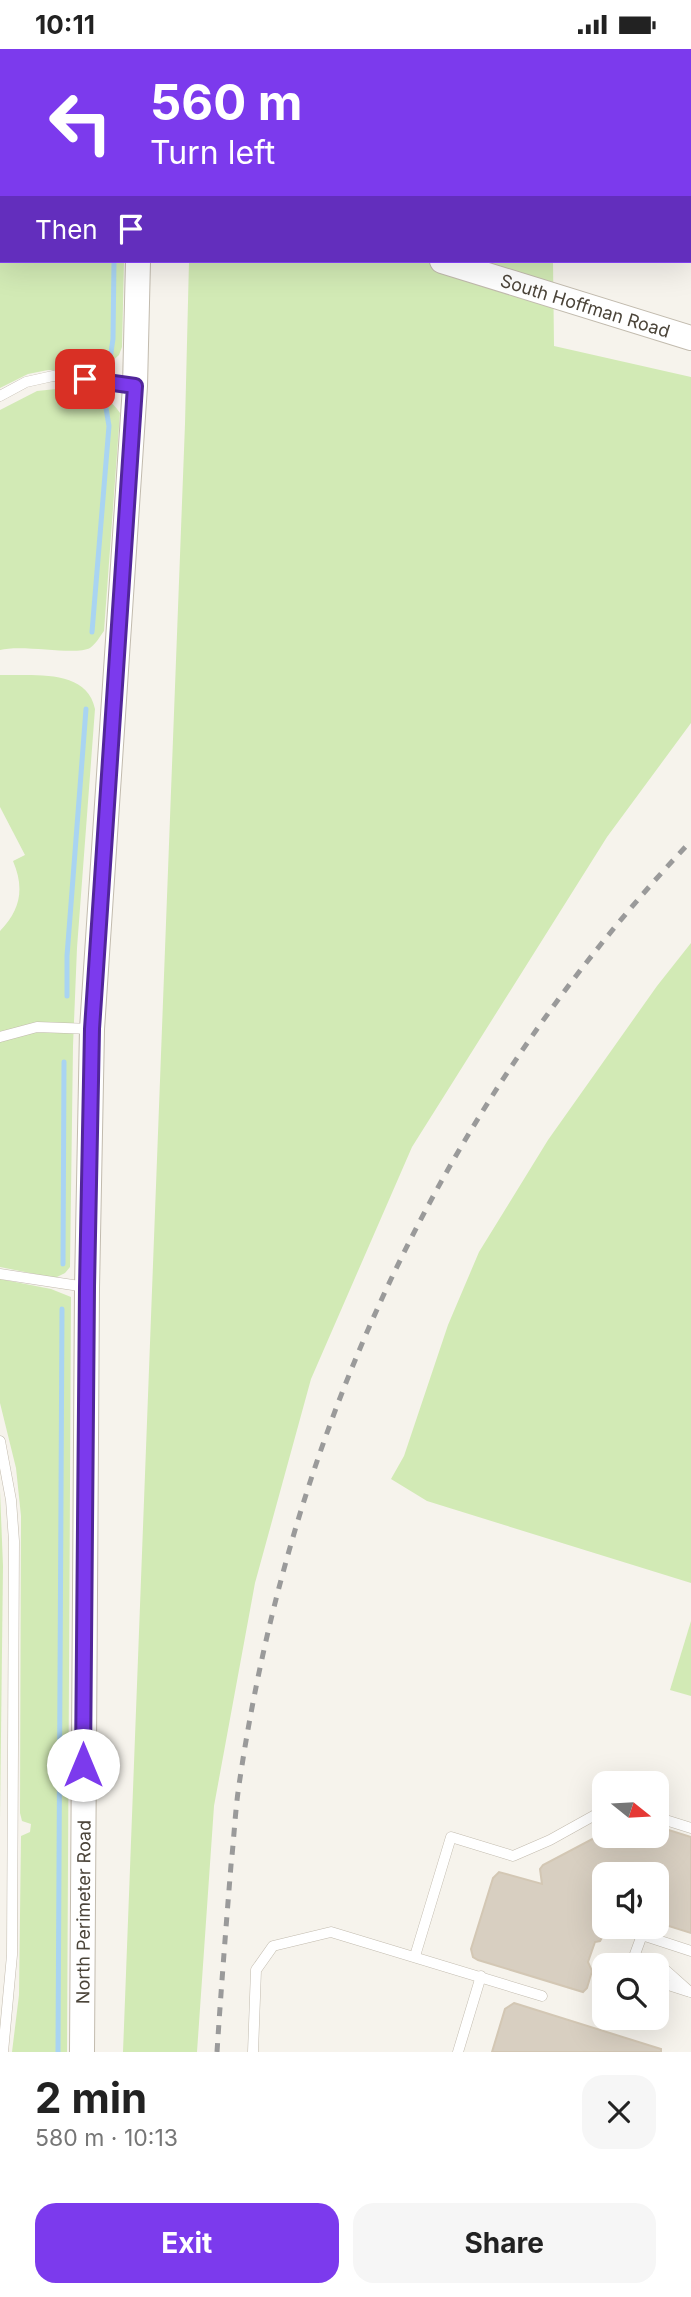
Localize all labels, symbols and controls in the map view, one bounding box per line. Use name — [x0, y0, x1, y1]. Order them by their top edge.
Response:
text: 10:11 — [35, 9, 95, 40]
text: 560 m — [150, 73, 303, 132]
icon: left — [35, 77, 126, 168]
text: Turn left — [150, 133, 275, 172]
icon: arrive — [112, 210, 150, 248]
text: Then — [35, 214, 98, 245]
street label: South Hoffman Road — [498, 269, 673, 341]
pin — [55, 349, 115, 409]
icon: arrive — [66, 360, 104, 398]
position arrow — [46, 1728, 120, 1802]
north arrow — [592, 1771, 668, 1848]
map controls — [592, 1771, 669, 2030]
street label: North Perimeter Road — [72, 1820, 94, 2004]
button: sound — [592, 1862, 669, 1939]
button: search — [592, 1953, 669, 2030]
text: 2 min — [35, 2072, 147, 2123]
button: close — [582, 2075, 656, 2149]
text: 580 m · 10:13 — [35, 2124, 178, 2152]
button: Exit — [35, 2203, 339, 2283]
button: Share — [353, 2203, 656, 2283]

